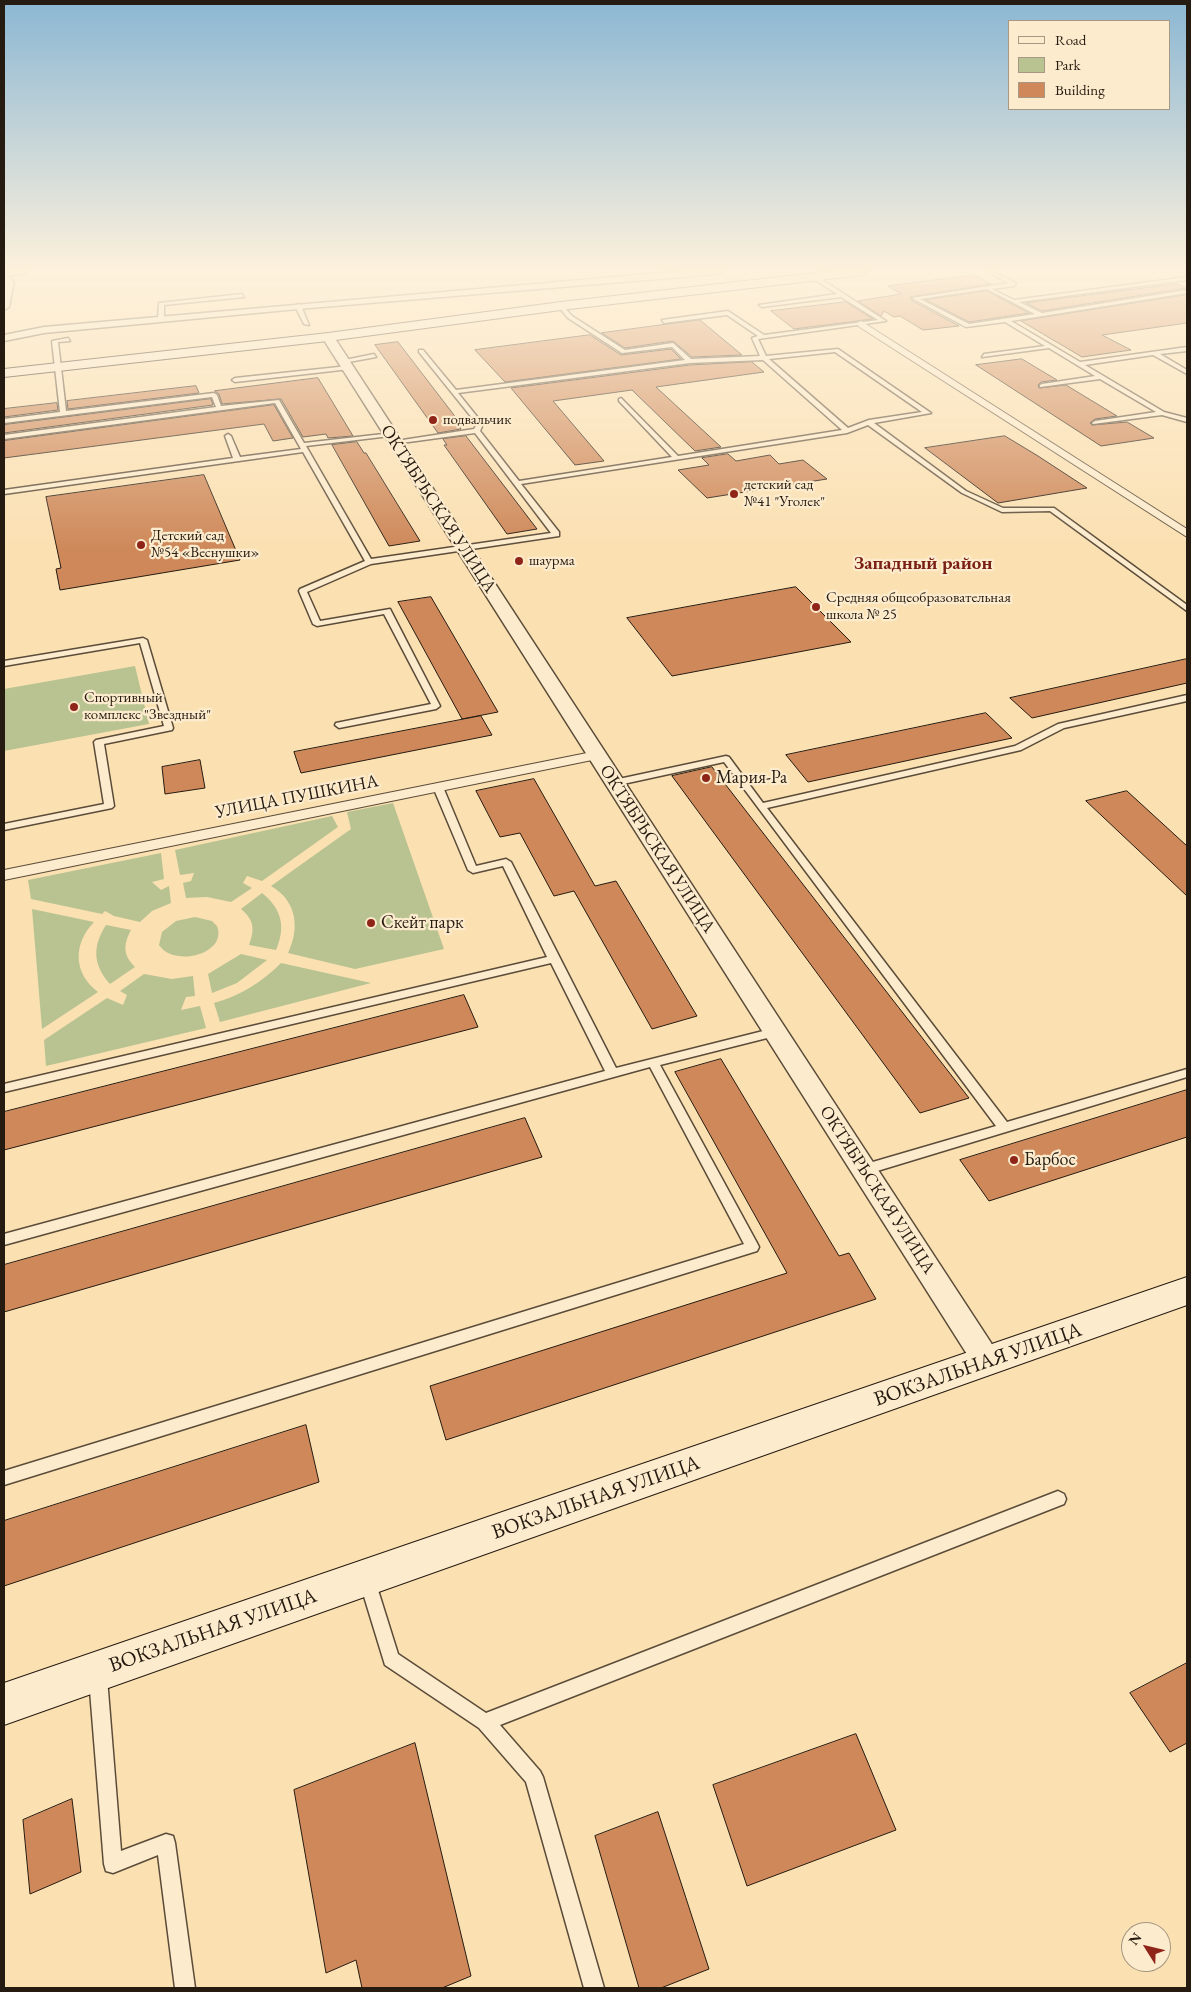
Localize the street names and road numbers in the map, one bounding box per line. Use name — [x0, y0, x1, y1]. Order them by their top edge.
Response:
street label: ОКТЯБРЬСКАЯ УЛИЦА — [376, 421, 500, 597]
street label: ОКТЯБРЬСКАЯ УЛИЦА — [595, 761, 719, 937]
street label: УЛИЦА ПУШКИНА — [214, 771, 380, 823]
street label: ОКТЯБРЬСКАЯ УЛИЦА — [815, 1102, 939, 1278]
street label: ВОКЗАЛЬНАЯ УЛИЦА — [871, 1318, 1085, 1412]
street label: ВОКЗАЛЬНАЯ УЛИЦА — [489, 1451, 703, 1545]
street label: ВОКЗАЛЬНАЯ УЛИЦА — [106, 1584, 320, 1678]

